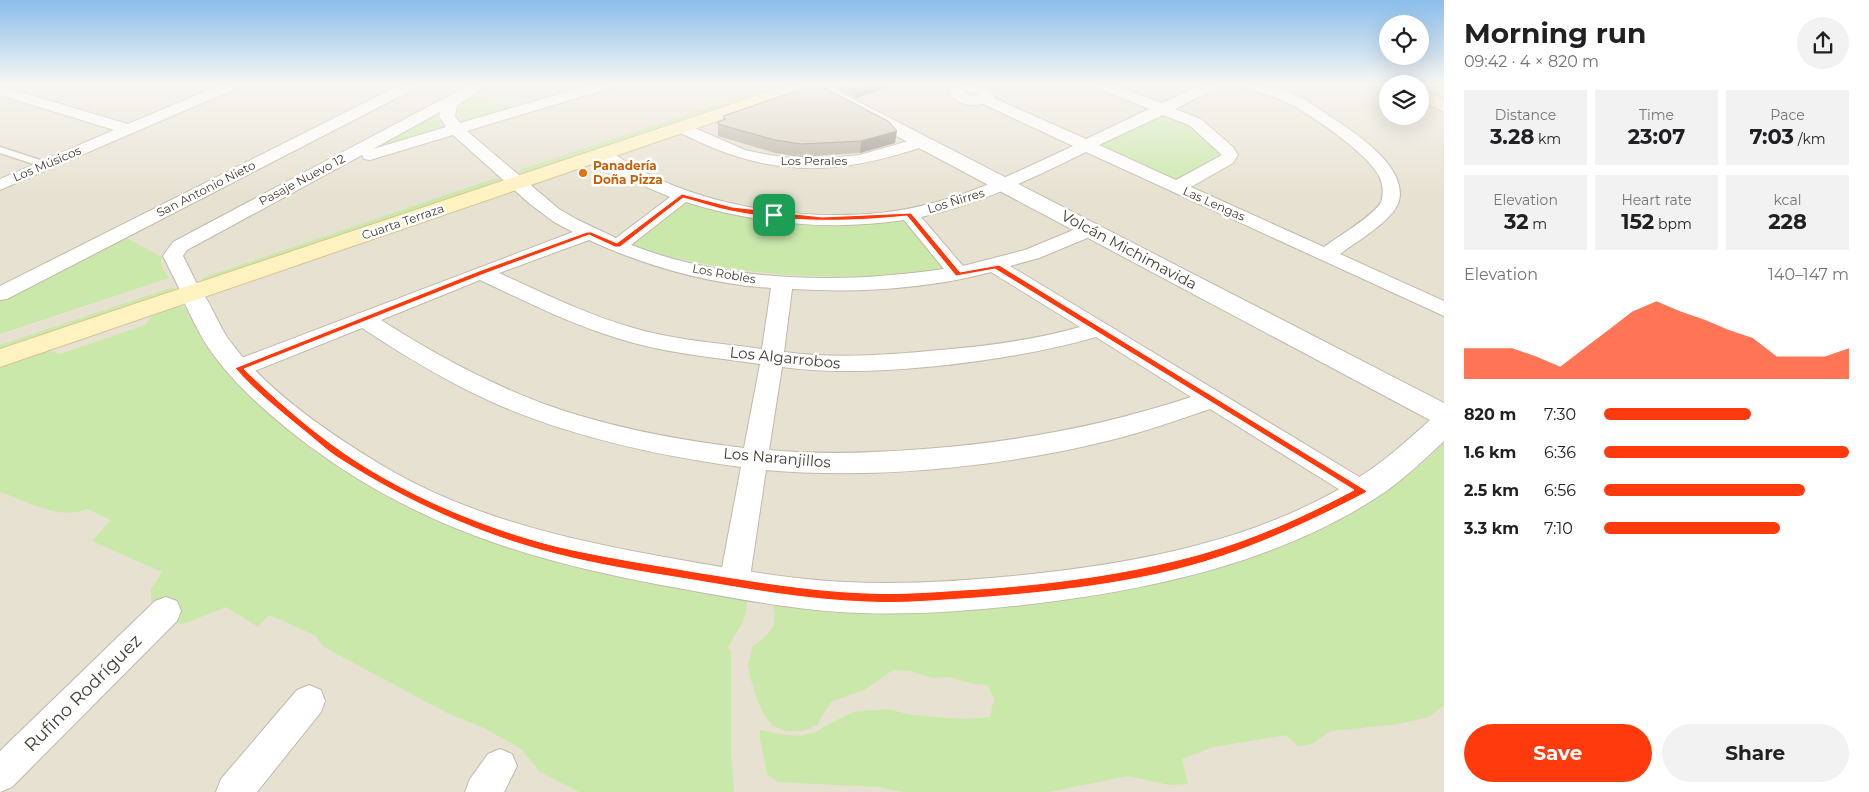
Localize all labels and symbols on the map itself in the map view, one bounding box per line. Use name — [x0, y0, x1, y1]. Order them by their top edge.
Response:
street label: Los Músicos — [11, 142, 83, 185]
street label: Pasaje Nuevo 12 — [256, 151, 347, 209]
street label: Los Perales — [781, 153, 848, 168]
street label: San Antonio Nieto — [154, 157, 258, 220]
place label: Panadería Doña Pizza — [593, 158, 663, 187]
marker: Panadería Doña Pizza — [577, 167, 589, 179]
street label: Las Lengas — [1181, 183, 1248, 224]
street label: Los Ñirres — [925, 185, 986, 216]
pin — [753, 194, 795, 236]
street label: Cuarta Terraza — [360, 200, 446, 243]
street label: Volcán Michimavida — [1058, 206, 1200, 293]
street label: Los Robles — [691, 261, 757, 286]
street label: Los Algarrobos — [729, 342, 841, 373]
street label: Los Naranjillos — [723, 443, 832, 472]
street label: Rufino Rodríguez — [20, 630, 146, 756]

